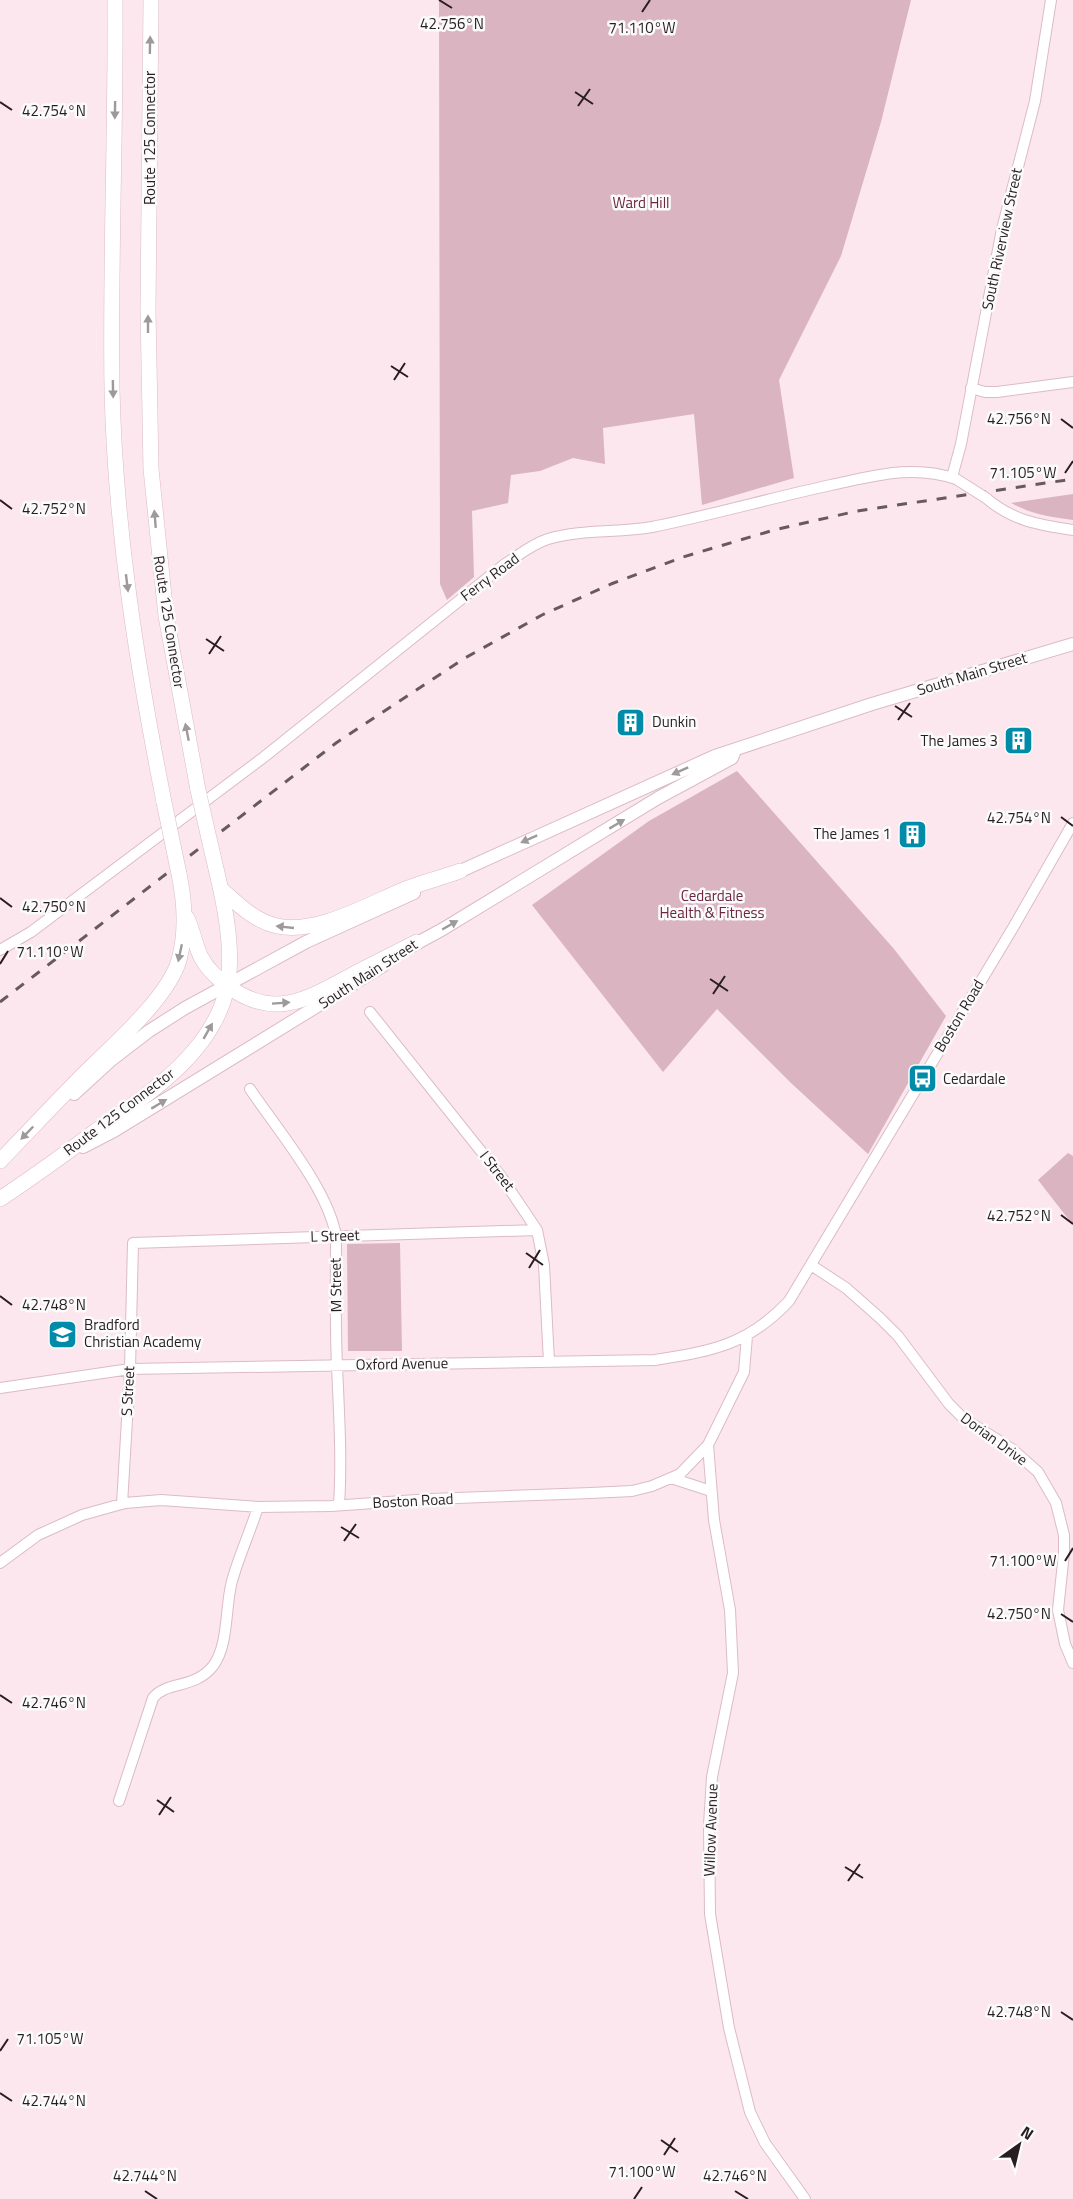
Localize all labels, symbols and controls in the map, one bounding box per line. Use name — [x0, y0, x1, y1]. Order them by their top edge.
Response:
text: 42.756°N — [420, 12, 484, 35]
text: 71.110°W — [609, 16, 675, 39]
one-way arrow — [146, 36, 155, 55]
street label: Route 125 Connector — [138, 71, 161, 205]
text: 42.754°N — [22, 99, 86, 122]
one-way arrow — [110, 100, 120, 119]
street label: South Riverview Street — [975, 165, 1028, 312]
park label: Ward Hill — [612, 191, 670, 214]
one-way arrow — [143, 315, 153, 334]
one-way arrow — [108, 379, 118, 398]
text: 42.756°N — [987, 407, 1051, 430]
text: 71.105°W — [990, 461, 1056, 484]
text: 42.752°N — [22, 497, 86, 520]
one-way arrow — [150, 509, 160, 528]
street label: Ferry Road — [455, 547, 524, 606]
street label: Route 125 Connector — [148, 554, 191, 690]
one-way arrow — [122, 574, 132, 593]
street label: South Main Street — [914, 646, 1030, 701]
building icon: Dunkin — [615, 706, 647, 738]
place label: Dunkin — [652, 710, 696, 733]
one-way arrow — [182, 723, 191, 742]
building icon: The James 3 — [1003, 725, 1035, 757]
place label: The James 3 — [921, 729, 998, 752]
one-way arrow — [671, 766, 688, 775]
text: 42.754°N — [987, 806, 1051, 829]
one-way arrow — [608, 818, 625, 829]
building icon: The James 1 — [896, 818, 928, 850]
place label: The James 1 — [814, 822, 891, 845]
one-way arrow — [521, 834, 538, 843]
park label: Cedardale Health & Fitness — [660, 884, 764, 924]
text: 42.750°N — [22, 895, 86, 918]
one-way arrow — [442, 919, 458, 930]
one-way arrow — [276, 922, 295, 932]
street label: South Main Street — [314, 932, 422, 1014]
text: 71.110°W — [17, 940, 83, 963]
one-way arrow — [175, 944, 184, 963]
street label: Boston Road — [928, 975, 989, 1056]
one-way arrow — [272, 998, 291, 1007]
one-way arrow — [202, 1022, 212, 1039]
street label: Route 125 Connector — [58, 1062, 179, 1161]
bus stop icon: Cedardale — [906, 1063, 938, 1095]
place label: Cedardale — [943, 1067, 1006, 1090]
one-way arrow — [151, 1099, 167, 1110]
one-way arrow — [20, 1126, 34, 1141]
street label: I Street — [474, 1146, 521, 1196]
text: 42.752°N — [987, 1204, 1051, 1227]
street label: L Street — [310, 1223, 361, 1248]
street label: M Street — [324, 1257, 347, 1312]
text: 42.748°N — [22, 1293, 86, 1316]
place label: Bradford Christian Academy — [84, 1313, 201, 1353]
school or university icon: Bradford Christian Academy — [47, 1318, 79, 1350]
street label: Oxford Avenue — [356, 1351, 448, 1376]
street label: S Street — [115, 1365, 140, 1417]
street label: Dorian Drive — [956, 1406, 1033, 1471]
street label: Boston Road — [372, 1487, 454, 1514]
text: 71.100°W — [990, 1549, 1056, 1572]
text: 42.750°N — [987, 1602, 1051, 1625]
text: 42.746°N — [22, 1691, 86, 1714]
street label: Willow Avenue — [697, 1783, 724, 1877]
text: 42.748°N — [987, 2000, 1051, 2023]
text: 71.105°W — [17, 2027, 83, 2050]
text: 42.744°N — [22, 2089, 86, 2112]
north arrow — [989, 2115, 1049, 2175]
text: N — [1016, 2120, 1039, 2146]
text: 71.100°W — [609, 2160, 675, 2183]
text: 42.744°N — [113, 2164, 177, 2187]
text: 42.746°N — [703, 2164, 767, 2187]

